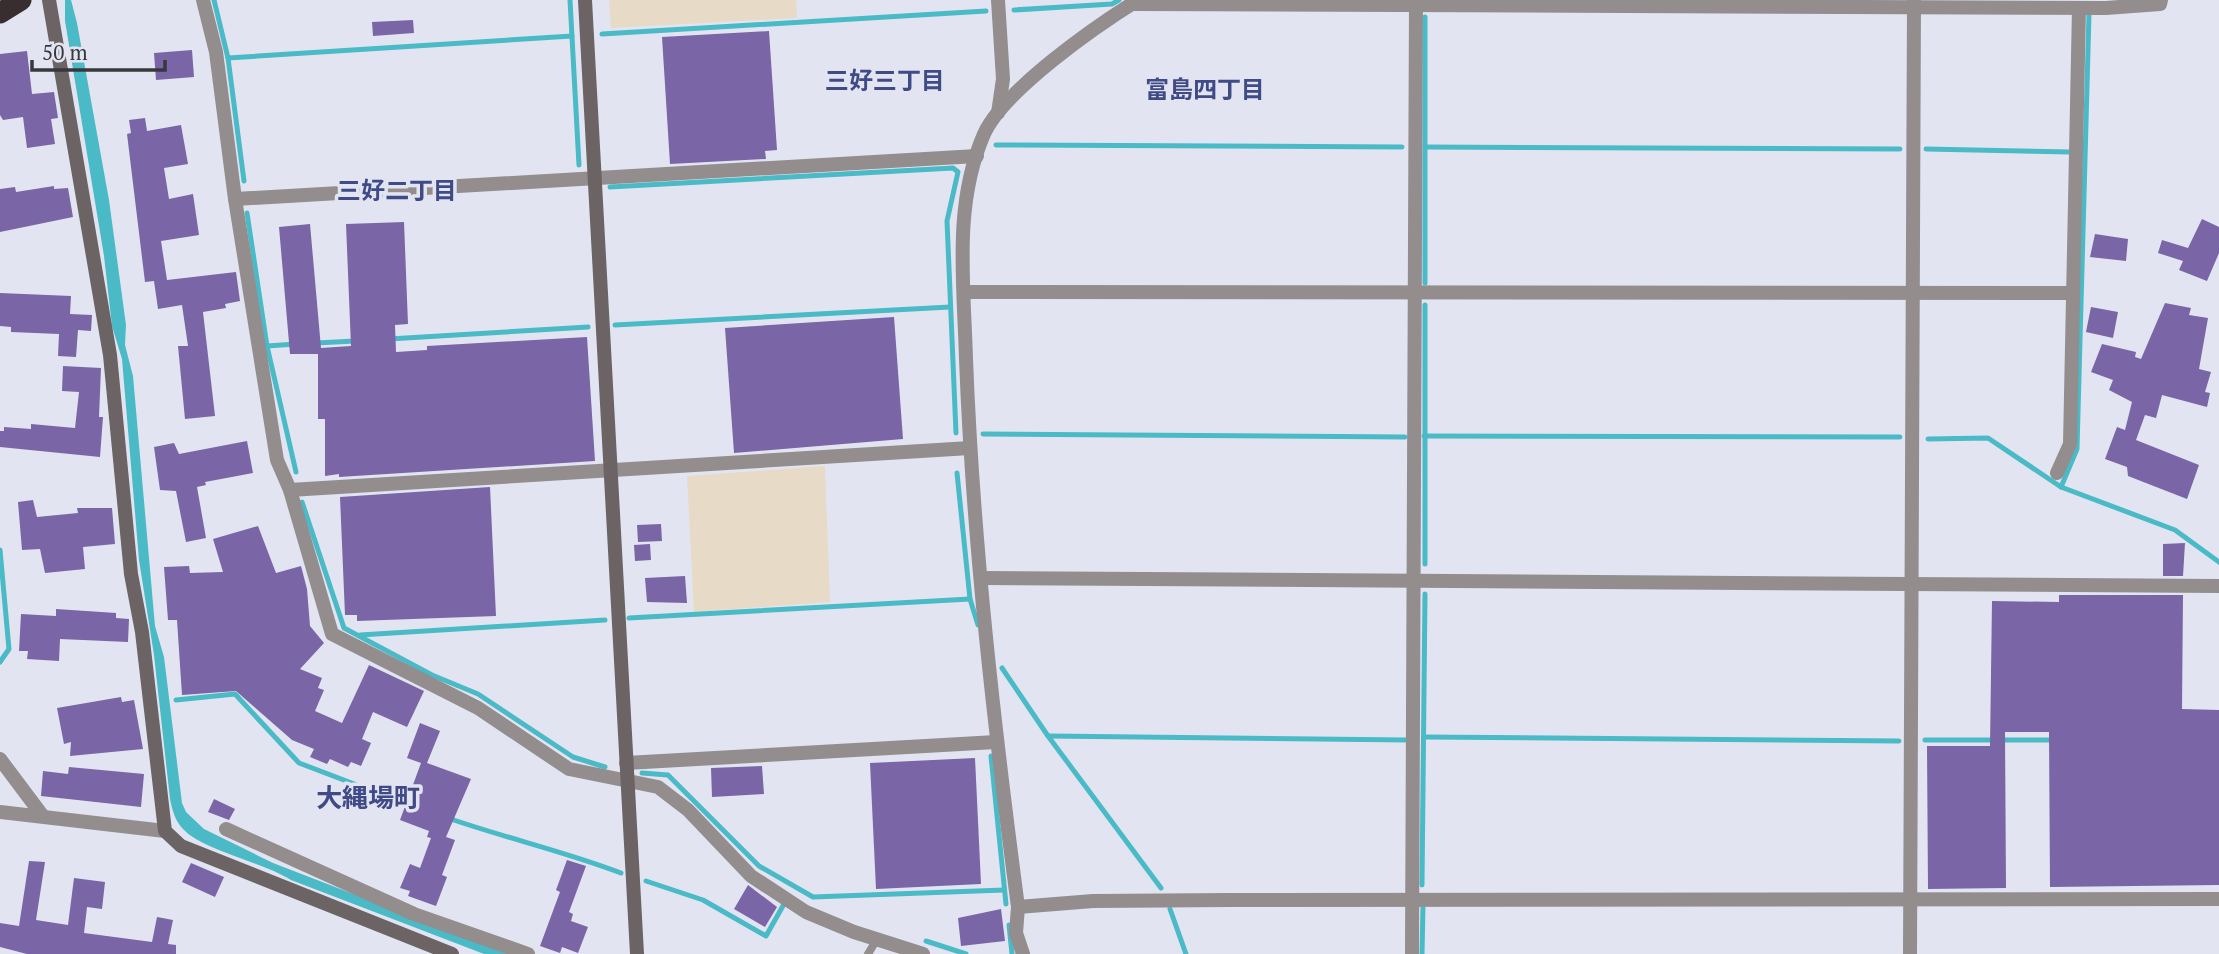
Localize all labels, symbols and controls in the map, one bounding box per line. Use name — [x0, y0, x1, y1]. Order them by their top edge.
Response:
scale bar — [32, 28, 164, 72]
text: 50 m — [42, 38, 88, 66]
district label: 三好三丁目 — [825, 64, 945, 96]
district label: 富島四丁目 — [1145, 73, 1265, 105]
district label: 三好二丁目 — [337, 174, 457, 206]
district label: 大縄場町 — [316, 780, 420, 814]

